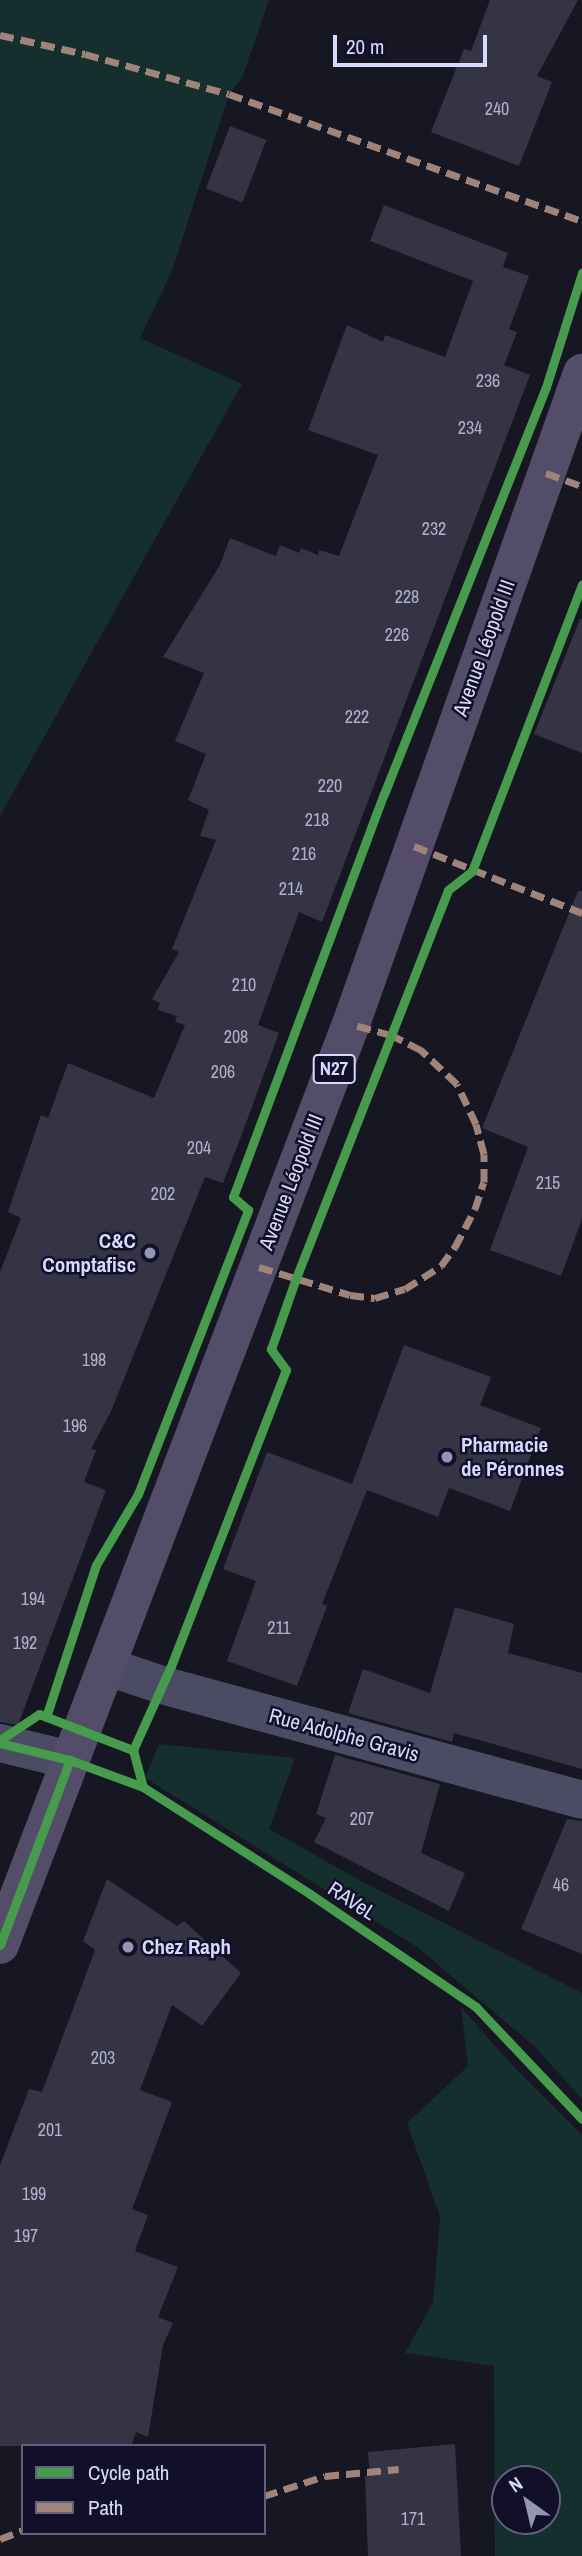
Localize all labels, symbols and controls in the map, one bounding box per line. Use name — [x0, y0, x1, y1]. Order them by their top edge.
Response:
scale bar — [337, 21, 491, 65]
text: 20 m — [346, 32, 384, 61]
house number: 240 — [485, 98, 509, 120]
house number: 236 — [476, 370, 500, 392]
house number: 234 — [458, 417, 482, 439]
house number: 232 — [422, 518, 446, 540]
street label: Avenue Léopold III — [448, 576, 520, 720]
house number: 228 — [395, 586, 419, 608]
house number: 226 — [385, 624, 409, 646]
house number: 222 — [345, 706, 369, 728]
house number: 220 — [318, 775, 342, 797]
house number: 218 — [305, 809, 329, 831]
house number: 216 — [292, 843, 316, 865]
house number: 214 — [279, 878, 303, 900]
house number: 210 — [232, 974, 256, 996]
house number: 208 — [224, 1026, 248, 1048]
road number: N27 — [311, 1054, 357, 1084]
house number: 206 — [211, 1061, 235, 1083]
street label: Avenue Léopold III — [254, 1111, 328, 1253]
house number: 204 — [187, 1137, 211, 1159]
house number: 215 — [536, 1172, 560, 1194]
house number: 202 — [151, 1183, 175, 1205]
place label: C&C Comptafisc — [42, 1228, 136, 1278]
marker: C&C Comptafisc — [142, 1245, 158, 1261]
house number: 198 — [82, 1349, 106, 1371]
house number: 196 — [63, 1415, 87, 1437]
place label: Pharmacie de Péronnes — [461, 1432, 564, 1482]
marker: Pharmacie de Péronnes — [439, 1449, 455, 1465]
house number: 194 — [21, 1588, 45, 1610]
house number: 211 — [267, 1617, 291, 1639]
house number: 192 — [13, 1632, 37, 1654]
street label: Rue Adolphe Gravis — [266, 1703, 422, 1767]
house number: 207 — [350, 1808, 374, 1830]
house number: 46 — [553, 1874, 569, 1896]
street label: RAVeL — [323, 1876, 381, 1926]
place label: Chez Raph — [142, 1934, 231, 1960]
marker: Chez Raph — [120, 1939, 136, 1955]
house number: 203 — [91, 2047, 115, 2069]
house number: 201 — [38, 2119, 62, 2141]
house number: 199 — [22, 2183, 46, 2205]
house number: 197 — [14, 2225, 38, 2247]
legend — [21, 2444, 266, 2535]
text: Cycle path — [88, 2458, 169, 2487]
north arrow — [491, 2465, 561, 2535]
text: N — [503, 2470, 527, 2498]
text: Path — [88, 2493, 123, 2522]
house number: 171 — [401, 2508, 425, 2530]

